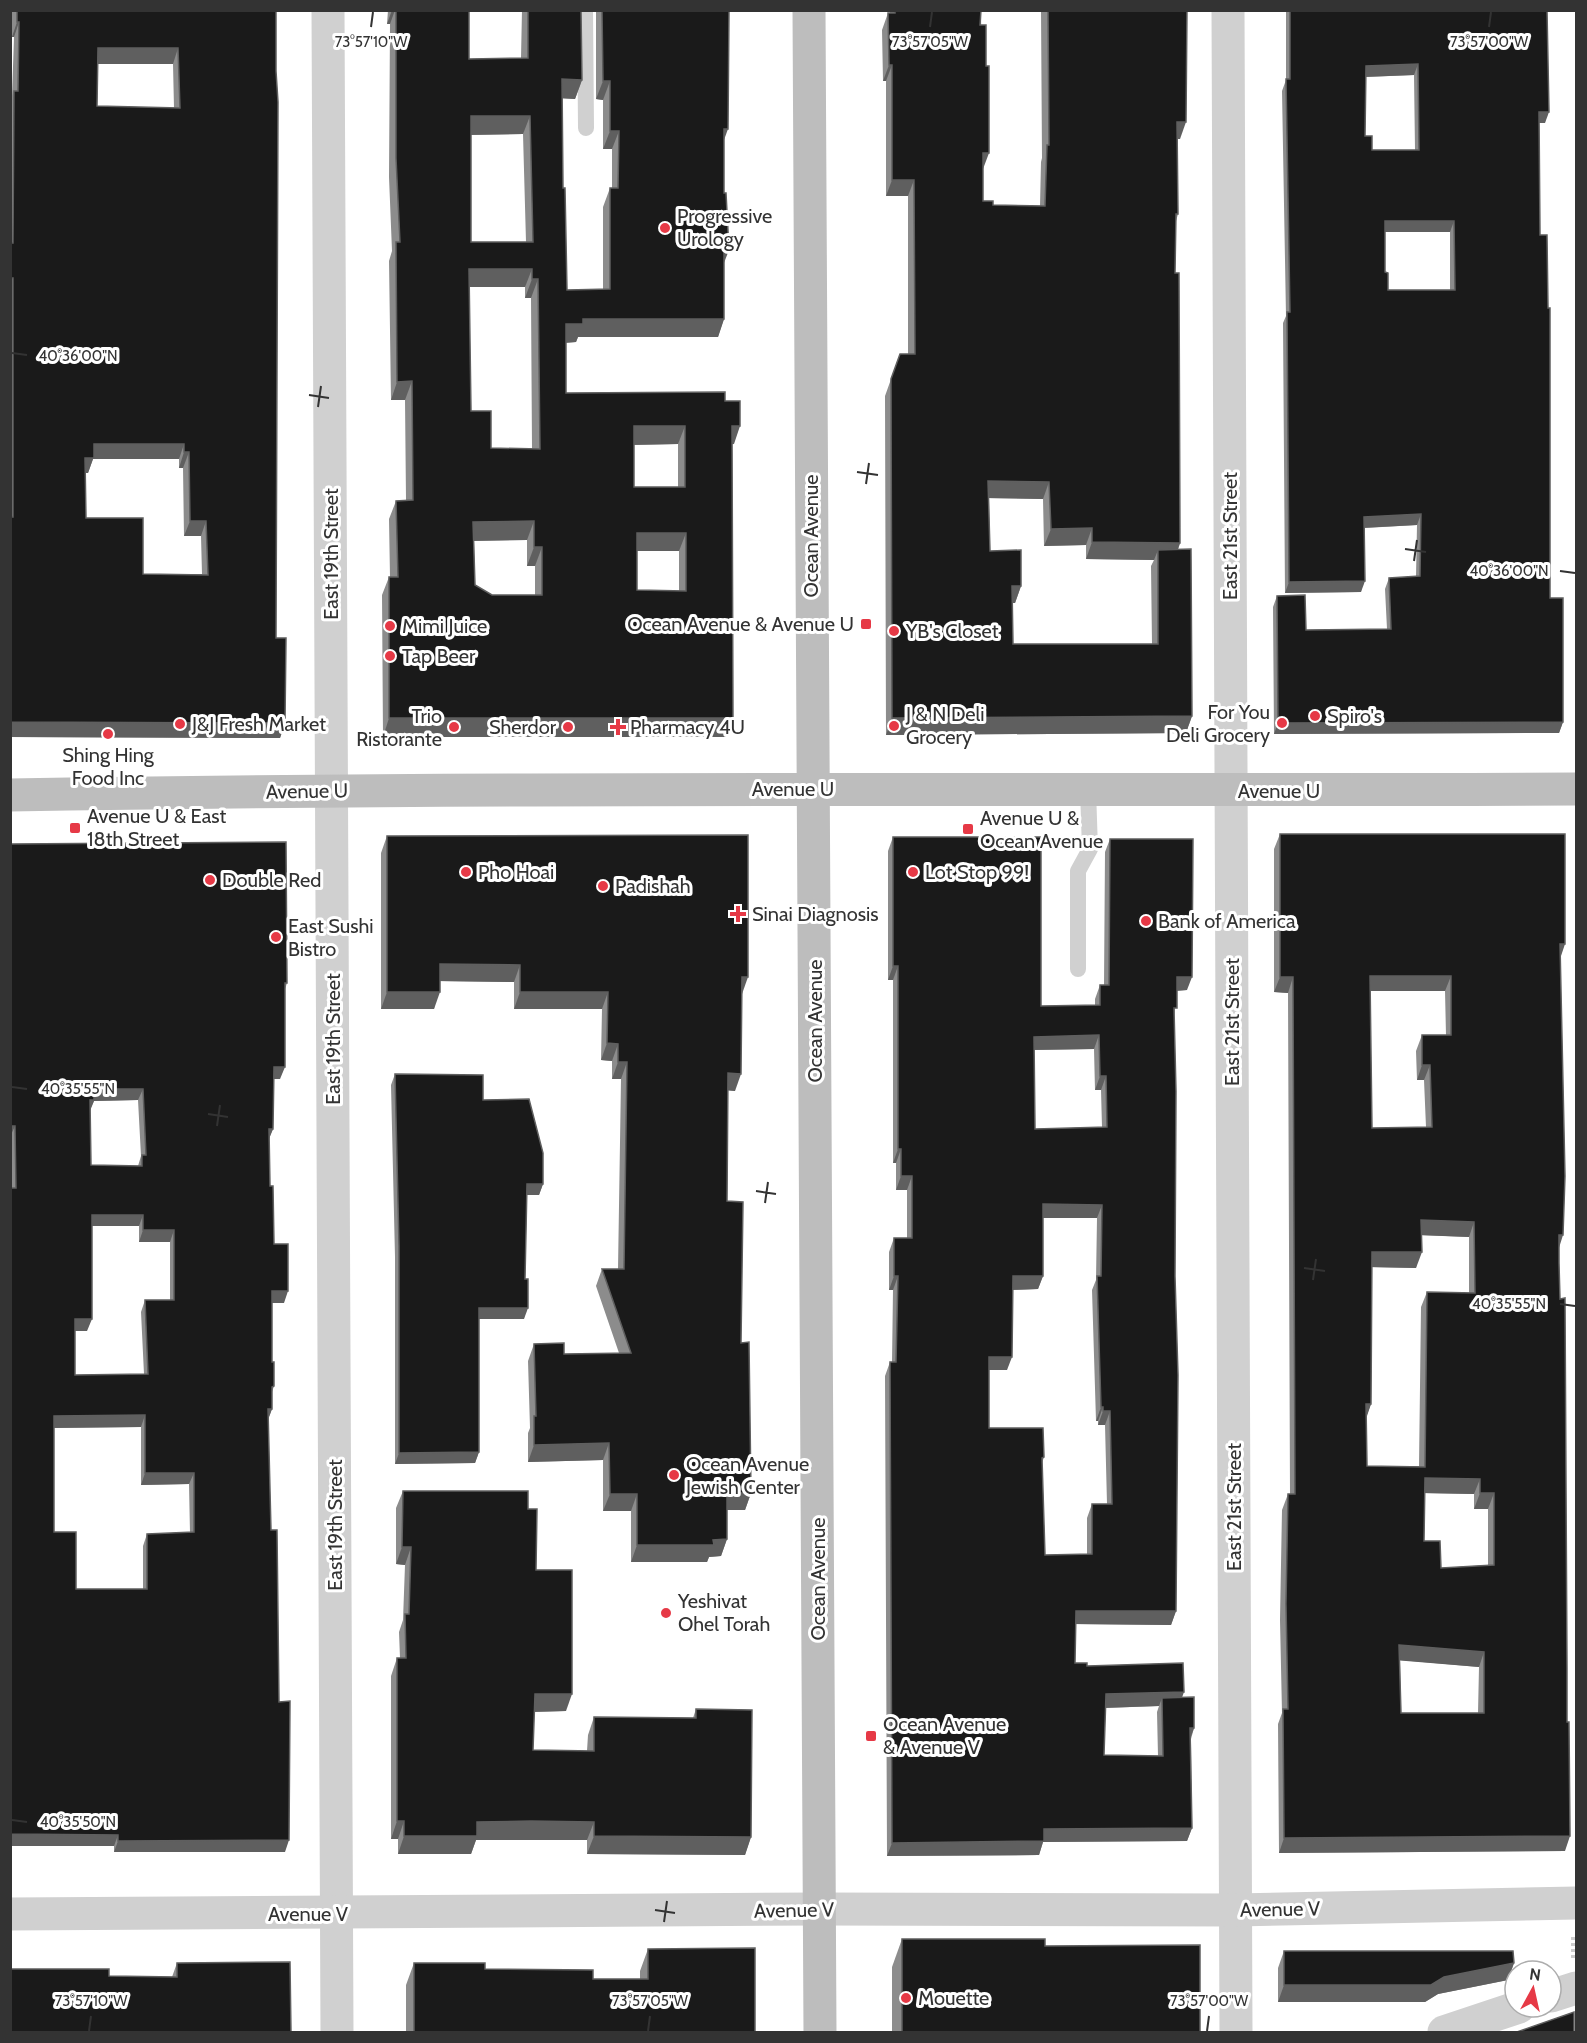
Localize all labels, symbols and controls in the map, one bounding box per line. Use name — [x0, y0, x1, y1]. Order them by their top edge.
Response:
text: 73°57'10"W — [335, 33, 408, 51]
text: 73°57'05"W — [892, 33, 969, 51]
text: 73°57'00"W — [1450, 33, 1529, 51]
place label: Progressive Urology — [677, 204, 772, 251]
marker: Progressive Urology — [658, 221, 672, 235]
text: 40°36'00"N — [38, 347, 118, 365]
street label: East 21st Street — [1218, 472, 1242, 600]
street label: Ocean Avenue — [799, 474, 823, 598]
street label: East 19th Street — [319, 488, 343, 620]
text: 40°36'00"N — [1469, 562, 1549, 580]
place label: Ocean Avenue & Avenue U — [627, 612, 854, 636]
place label: Mimi Juice — [402, 614, 487, 638]
marker: Ocean Avenue & Avenue U — [859, 617, 873, 631]
marker: Mimi Juice — [383, 619, 397, 633]
place label: YB's Closet — [905, 619, 999, 643]
marker: YB's Closet — [887, 624, 901, 638]
place label: Tap Beer — [402, 644, 476, 668]
marker: Tap Beer — [383, 649, 397, 663]
place label: For You Deli Grocery — [1166, 700, 1270, 747]
place label: J & N Deli Grocery — [905, 702, 985, 749]
place label: Trio Ristorante — [356, 704, 442, 751]
place label: Spiro's — [1327, 704, 1382, 728]
marker: Spiro's — [1308, 709, 1322, 723]
place label: J&J Fresh Market — [191, 712, 326, 736]
place label: Sherdor — [489, 715, 557, 739]
place label: Pharmacy 4U — [630, 715, 745, 739]
marker: For You Deli Grocery — [1275, 716, 1289, 730]
marker: J&J Fresh Market — [173, 717, 187, 731]
marker: J & N Deli Grocery — [887, 719, 901, 733]
marker: Trio Ristorante — [447, 720, 461, 734]
marker: Sherdor — [561, 720, 575, 734]
marker: Pharmacy 4U — [611, 720, 625, 734]
marker: Shing Hing Food Inc — [101, 727, 115, 741]
place label: Shing Hing Food Inc — [62, 743, 155, 790]
street label: Avenue U — [752, 777, 834, 801]
street label: Avenue U — [266, 778, 348, 804]
street label: Avenue U — [1238, 779, 1320, 803]
place label: Avenue U & East 18th Street — [87, 804, 227, 851]
place label: Avenue U & Ocean Avenue — [980, 806, 1103, 853]
marker: Avenue U & East 18th Street — [68, 821, 82, 835]
marker: Avenue U & Ocean Avenue — [961, 822, 975, 836]
place label: Pho Hoai — [478, 860, 554, 884]
place label: Lot Stop 99! — [925, 860, 1029, 884]
marker: Pho Hoai — [459, 865, 473, 879]
marker: Lot Stop 99! — [906, 865, 920, 879]
place label: Double Red — [222, 868, 321, 892]
marker: Double Red — [203, 873, 217, 887]
place label: Padishah — [615, 874, 691, 898]
marker: Padishah — [596, 879, 610, 893]
place label: Sinai Diagnosis — [752, 902, 879, 926]
marker: Sinai Diagnosis — [729, 905, 747, 923]
place label: Bank of America — [1158, 909, 1296, 933]
place label: East Sushi Bistro — [288, 914, 374, 961]
marker: Bank of America — [1139, 914, 1153, 928]
marker: East Sushi Bistro — [269, 930, 283, 944]
street label: East 21st Street — [1220, 958, 1244, 1086]
street label: Ocean Avenue — [803, 959, 827, 1083]
street label: East 19th Street — [321, 973, 345, 1105]
text: 40°35'55"N — [41, 1080, 115, 1098]
text: 40°35'55"N — [1472, 1295, 1546, 1313]
street label: East 21st Street — [1222, 1443, 1246, 1571]
place label: Ocean Avenue Jewish Center — [685, 1452, 809, 1499]
street label: East 19th Street — [323, 1459, 347, 1591]
marker: Ocean Avenue Jewish Center — [667, 1468, 681, 1482]
street label: Ocean Avenue — [806, 1517, 830, 1641]
place label: Yeshivat Ohel Torah — [677, 1589, 770, 1636]
marker: Yeshivat Ohel Torah — [659, 1606, 673, 1620]
place label: Ocean Avenue & Avenue V — [883, 1712, 1006, 1759]
marker: Ocean Avenue & Avenue V — [864, 1729, 878, 1743]
text: 40°35'50"N — [40, 1813, 116, 1831]
street label: Avenue V — [1240, 1896, 1321, 1922]
street label: Avenue V — [754, 1897, 835, 1923]
street label: Avenue V — [268, 1902, 349, 1926]
north arrow — [1503, 1959, 1563, 2019]
text: N — [1528, 1964, 1542, 1985]
place label: Mouette — [918, 1986, 989, 2010]
marker: Mouette — [899, 1991, 913, 2005]
text: 73°57'10"W — [55, 1992, 128, 2010]
text: 73°57'05"W — [612, 1992, 689, 2010]
text: 73°57'00"W — [1170, 1992, 1249, 2010]

